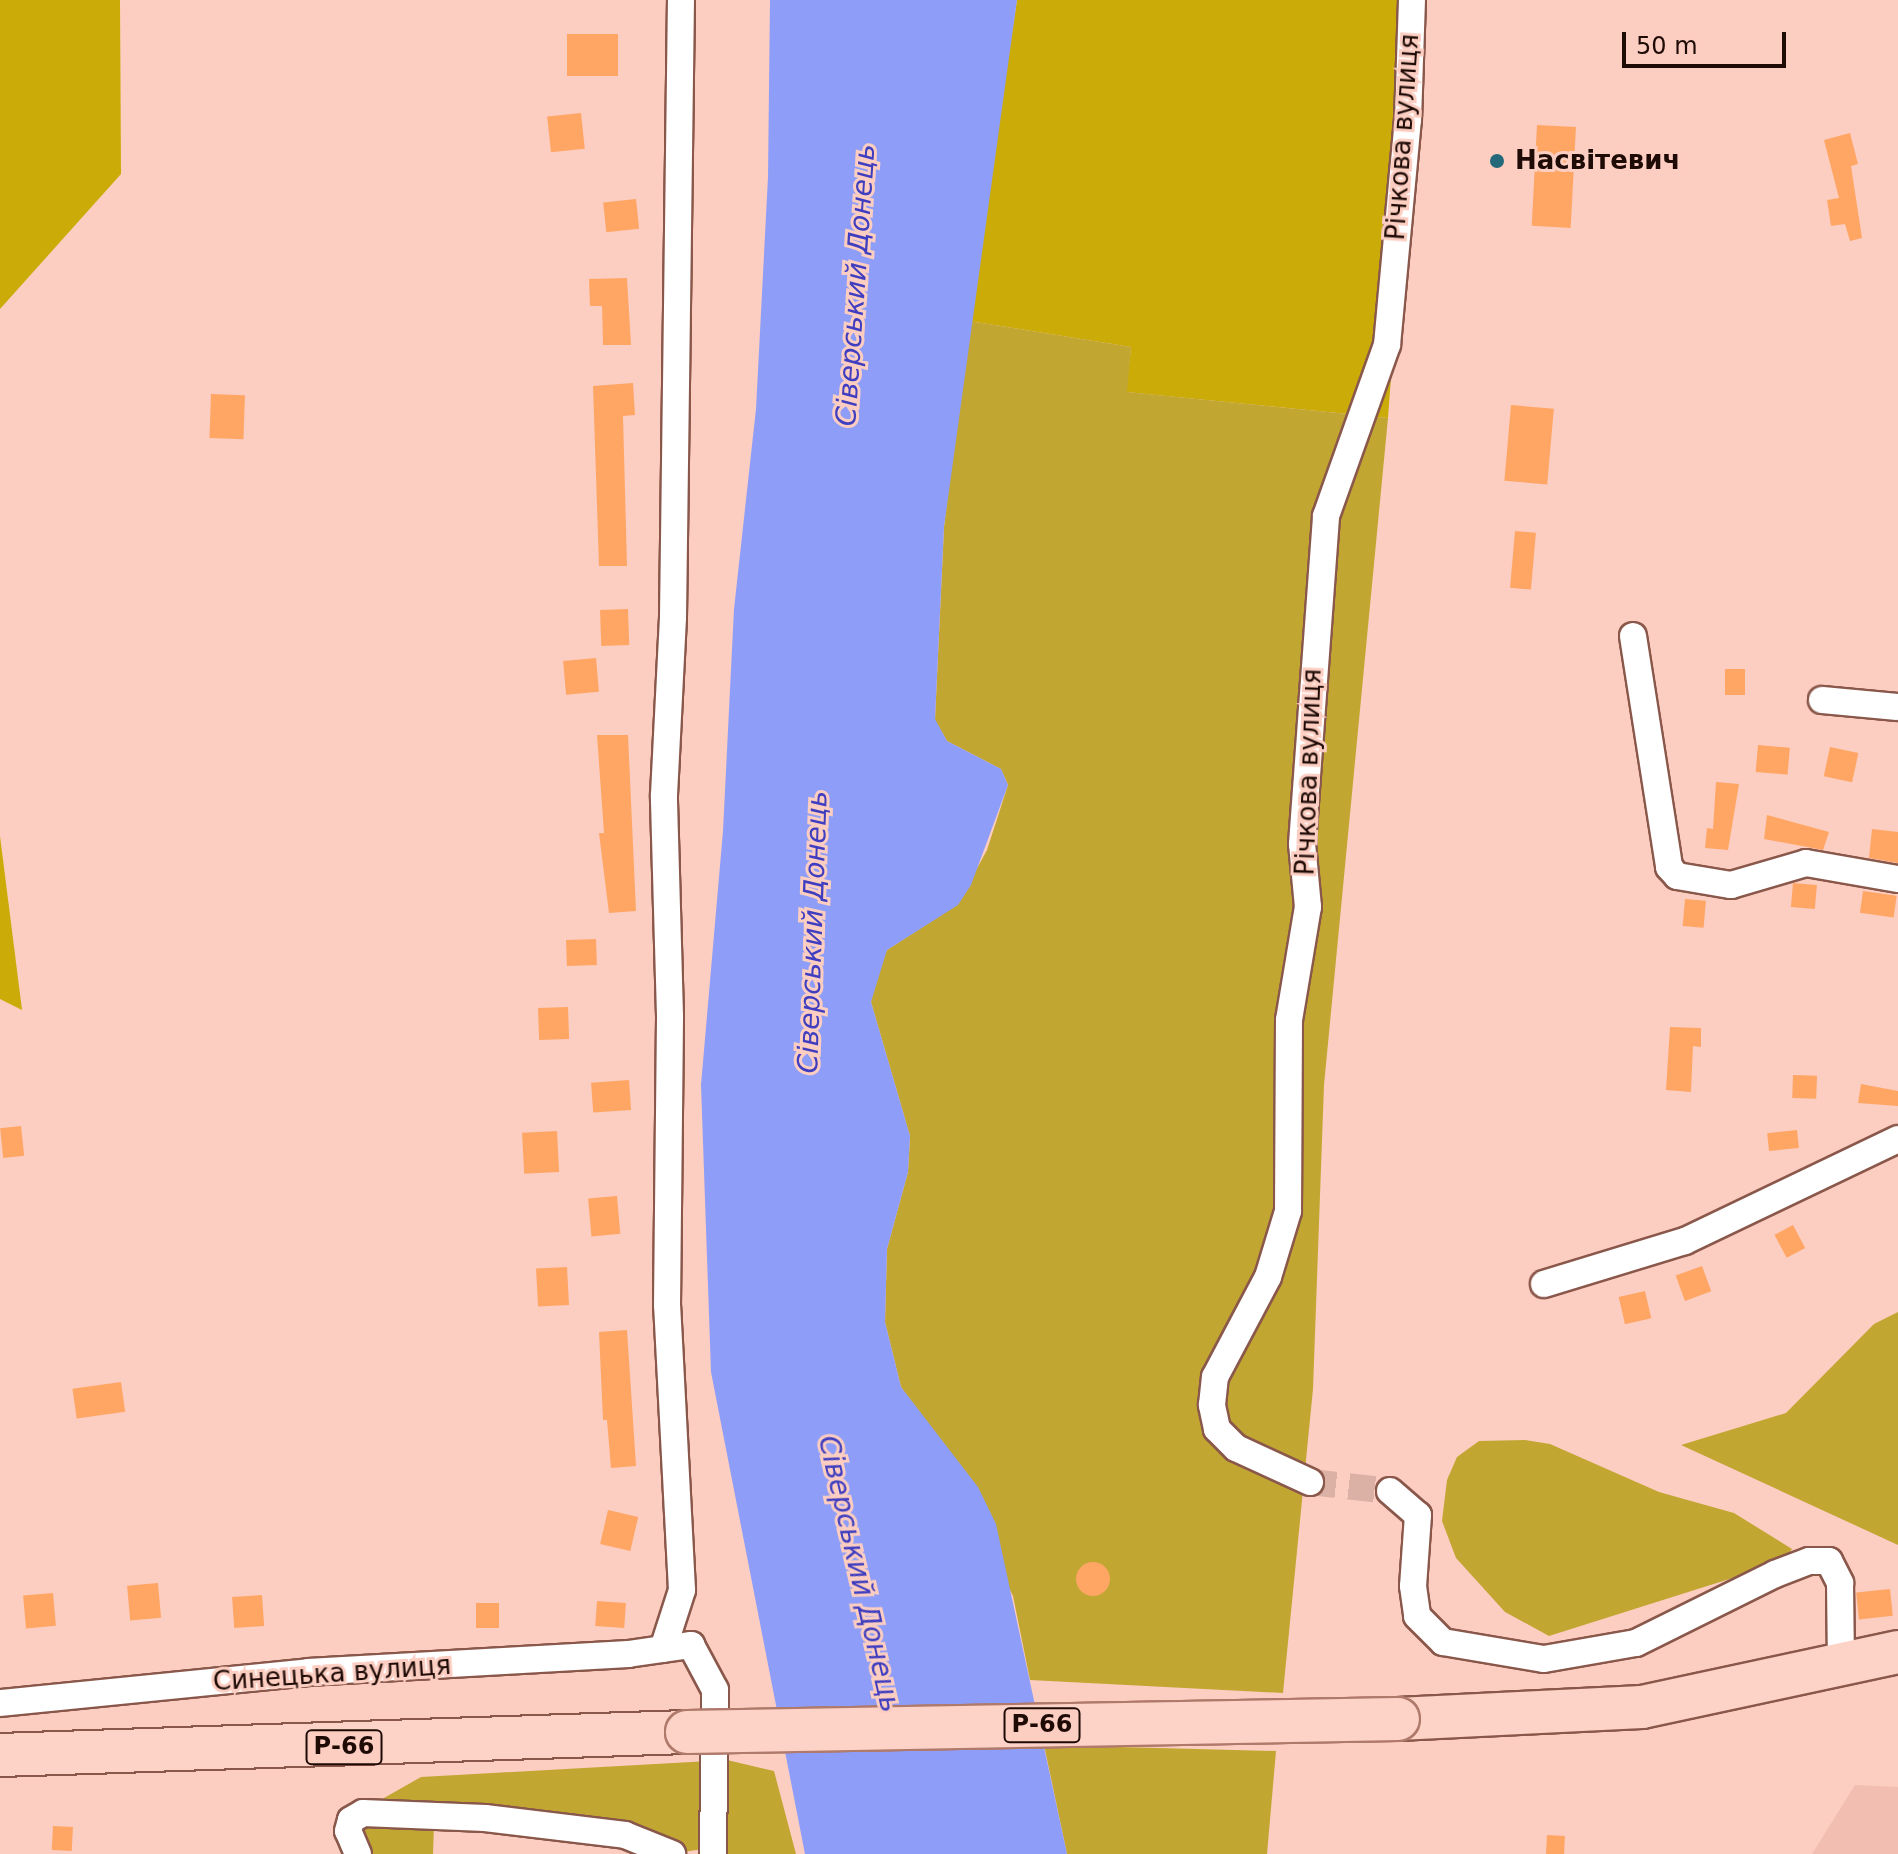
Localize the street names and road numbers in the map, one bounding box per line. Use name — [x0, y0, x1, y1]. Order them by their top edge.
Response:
street label: Річкова вулиця — [1380, 33, 1426, 241]
street label: Річкова вулиця — [1290, 668, 1328, 876]
street label: Синецька вулиця — [212, 1650, 452, 1698]
road number: Р-66 — [1002, 1705, 1082, 1745]
road number: Р-66 — [304, 1727, 384, 1767]

